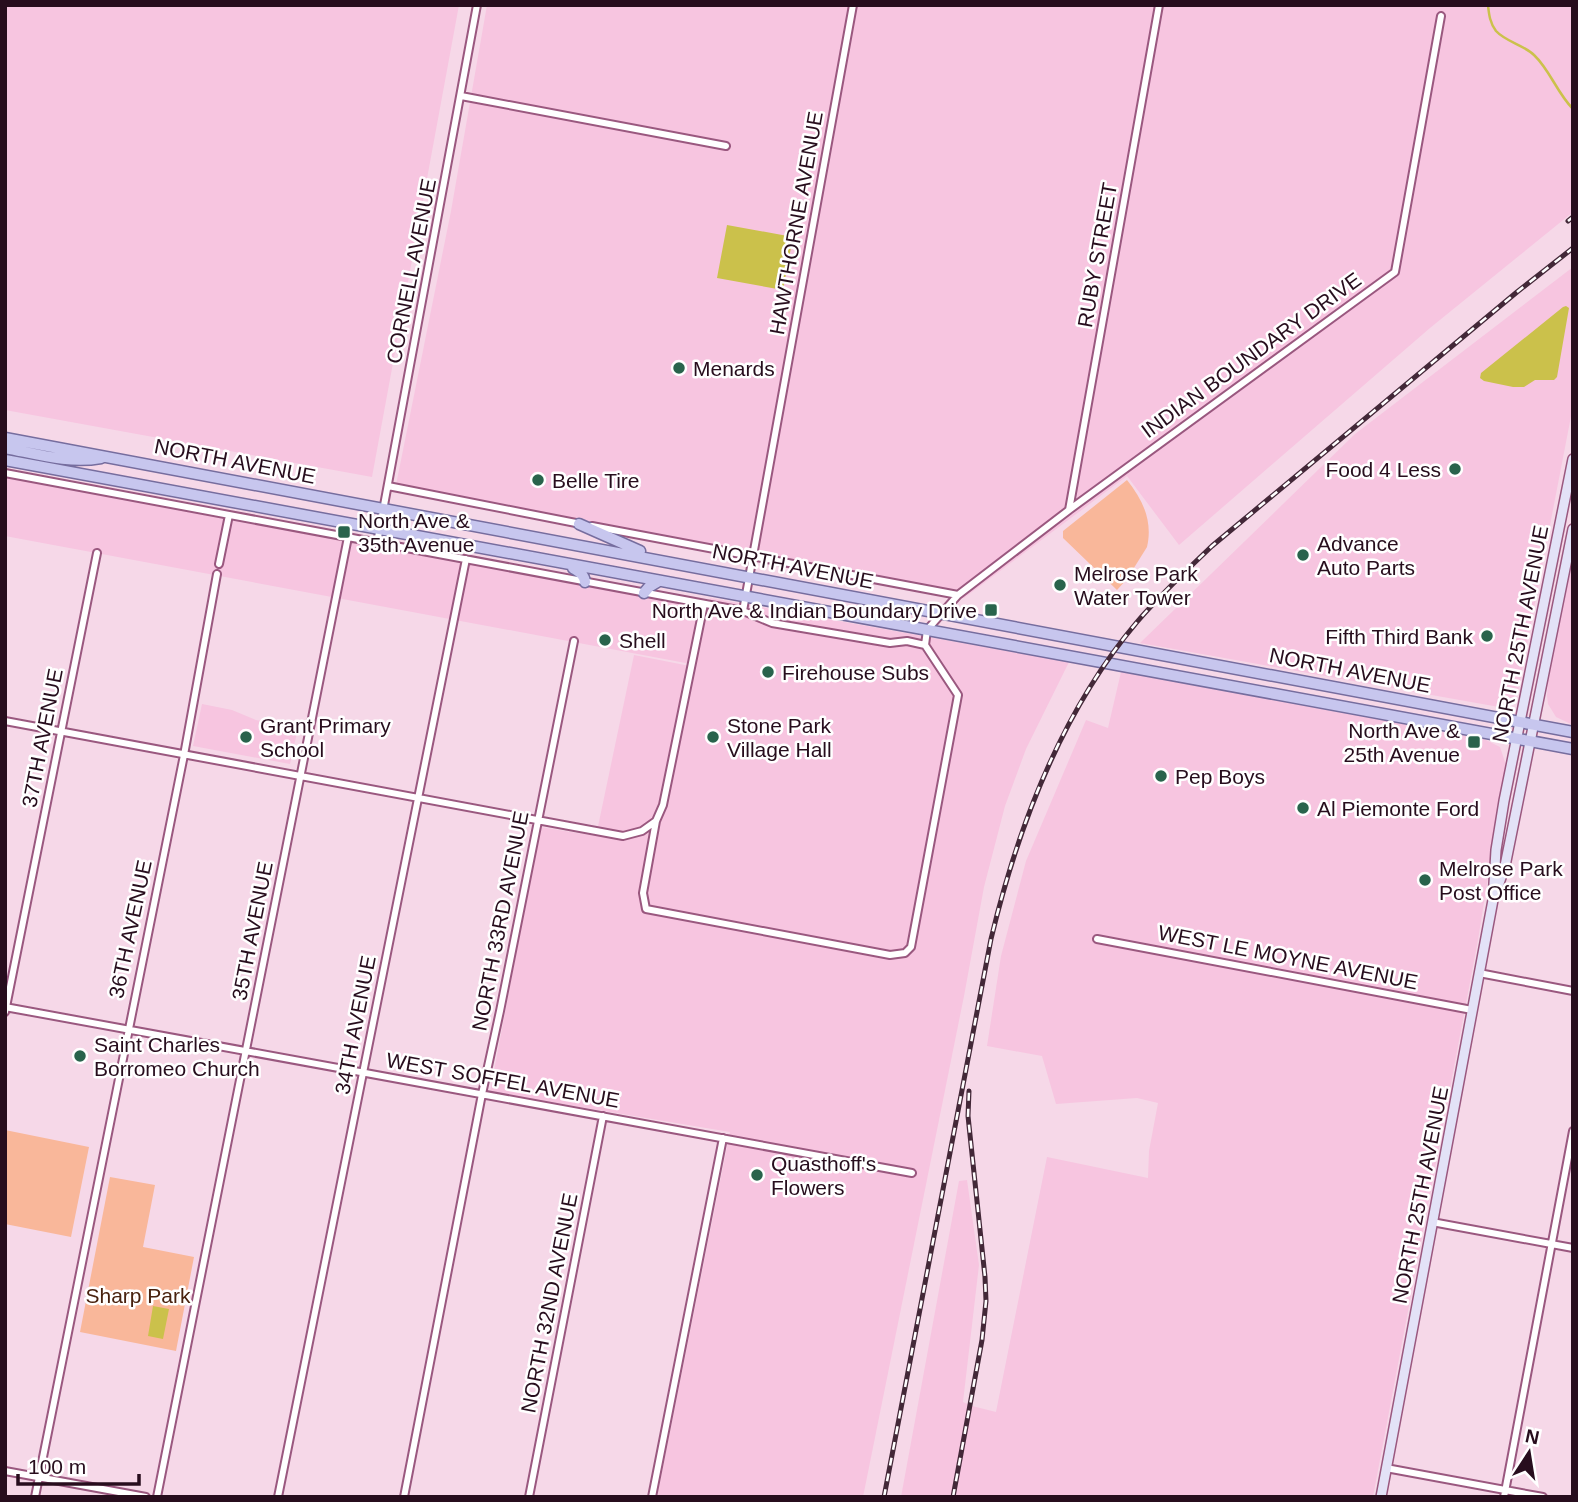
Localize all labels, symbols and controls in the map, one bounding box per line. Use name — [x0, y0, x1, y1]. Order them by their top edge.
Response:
street label: HAWTHORNE AVENUE — [765, 110, 827, 336]
street label: CORNELL AVENUE — [382, 177, 440, 365]
street label: RUBY STREET — [1073, 181, 1121, 329]
street label: INDIAN BOUNDARY DRIVE — [1137, 268, 1365, 442]
place label: Menards — [693, 357, 775, 380]
marker: Menards — [671, 360, 687, 376]
street label: NORTH AVENUE — [152, 434, 318, 488]
place label: Food 4 Less — [1325, 458, 1441, 481]
marker: Food 4 Less — [1447, 461, 1463, 477]
place label: Belle Tire — [552, 469, 640, 492]
marker: Belle Tire — [530, 472, 546, 488]
place label: North Ave & 35th Avenue — [358, 509, 474, 556]
street label: NORTH 25TH AVENUE — [1488, 523, 1552, 745]
marker: North Ave & 35th Avenue — [336, 524, 352, 540]
place label: Advance Auto Parts — [1317, 532, 1415, 579]
street label: NORTH AVENUE — [710, 539, 876, 593]
marker: Advance Auto Parts — [1295, 547, 1311, 563]
place label: Melrose Park Water Tower — [1074, 562, 1198, 609]
marker: Melrose Park Water Tower — [1052, 577, 1068, 593]
place label: North Ave & Indian Boundary Drive — [652, 599, 977, 622]
marker: North Ave & Indian Boundary Drive — [983, 602, 999, 618]
place label: Fifth Third Bank — [1325, 625, 1473, 648]
marker: Fifth Third Bank — [1479, 628, 1495, 644]
place label: Shell — [619, 629, 666, 652]
marker: Shell — [597, 632, 613, 648]
street label: NORTH AVENUE — [1267, 643, 1433, 697]
place label: Firehouse Subs — [782, 661, 929, 684]
marker: Firehouse Subs — [760, 664, 776, 680]
street label: 37TH AVENUE — [17, 667, 67, 809]
place label: Grant Primary School — [260, 714, 391, 761]
place label: Stone Park Village Hall — [727, 714, 832, 761]
place label: North Ave & 25th Avenue — [1344, 719, 1460, 766]
marker: Grant Primary School — [238, 729, 254, 745]
marker: Stone Park Village Hall — [705, 729, 721, 745]
marker: North Ave & 25th Avenue — [1466, 734, 1482, 750]
place label: Pep Boys — [1175, 765, 1265, 788]
marker: Pep Boys — [1153, 768, 1169, 784]
place label: Al Piemonte Ford — [1317, 797, 1479, 820]
marker: Al Piemonte Ford — [1295, 800, 1311, 816]
street label: NORTH 33RD AVENUE — [467, 809, 533, 1033]
place label: Melrose Park Post Office — [1439, 857, 1563, 904]
street label: 36TH AVENUE — [104, 858, 156, 1000]
street label: 35TH AVENUE — [227, 860, 277, 1002]
marker: Melrose Park Post Office — [1417, 872, 1433, 888]
street label: WEST LE MOYNE AVENUE — [1156, 921, 1420, 993]
street label: 34TH AVENUE — [330, 954, 380, 1096]
place label: Saint Charles Borromeo Church — [94, 1033, 260, 1080]
marker: Saint Charles Borromeo Church — [72, 1048, 88, 1064]
street label: WEST SOFFEL AVENUE — [385, 1048, 621, 1112]
street label: NORTH 25TH AVENUE — [1388, 1084, 1452, 1306]
place label: Quasthoff's Flowers — [771, 1152, 876, 1199]
marker: Quasthoff's Flowers — [749, 1167, 765, 1183]
street label: NORTH 32ND AVENUE — [516, 1191, 582, 1415]
park label: Sharp Park — [85, 1284, 191, 1307]
north arrow — [1494, 1418, 1564, 1488]
text: N — [1524, 1425, 1541, 1449]
scale bar — [18, 1442, 138, 1486]
text: 100 m — [28, 1455, 86, 1478]

